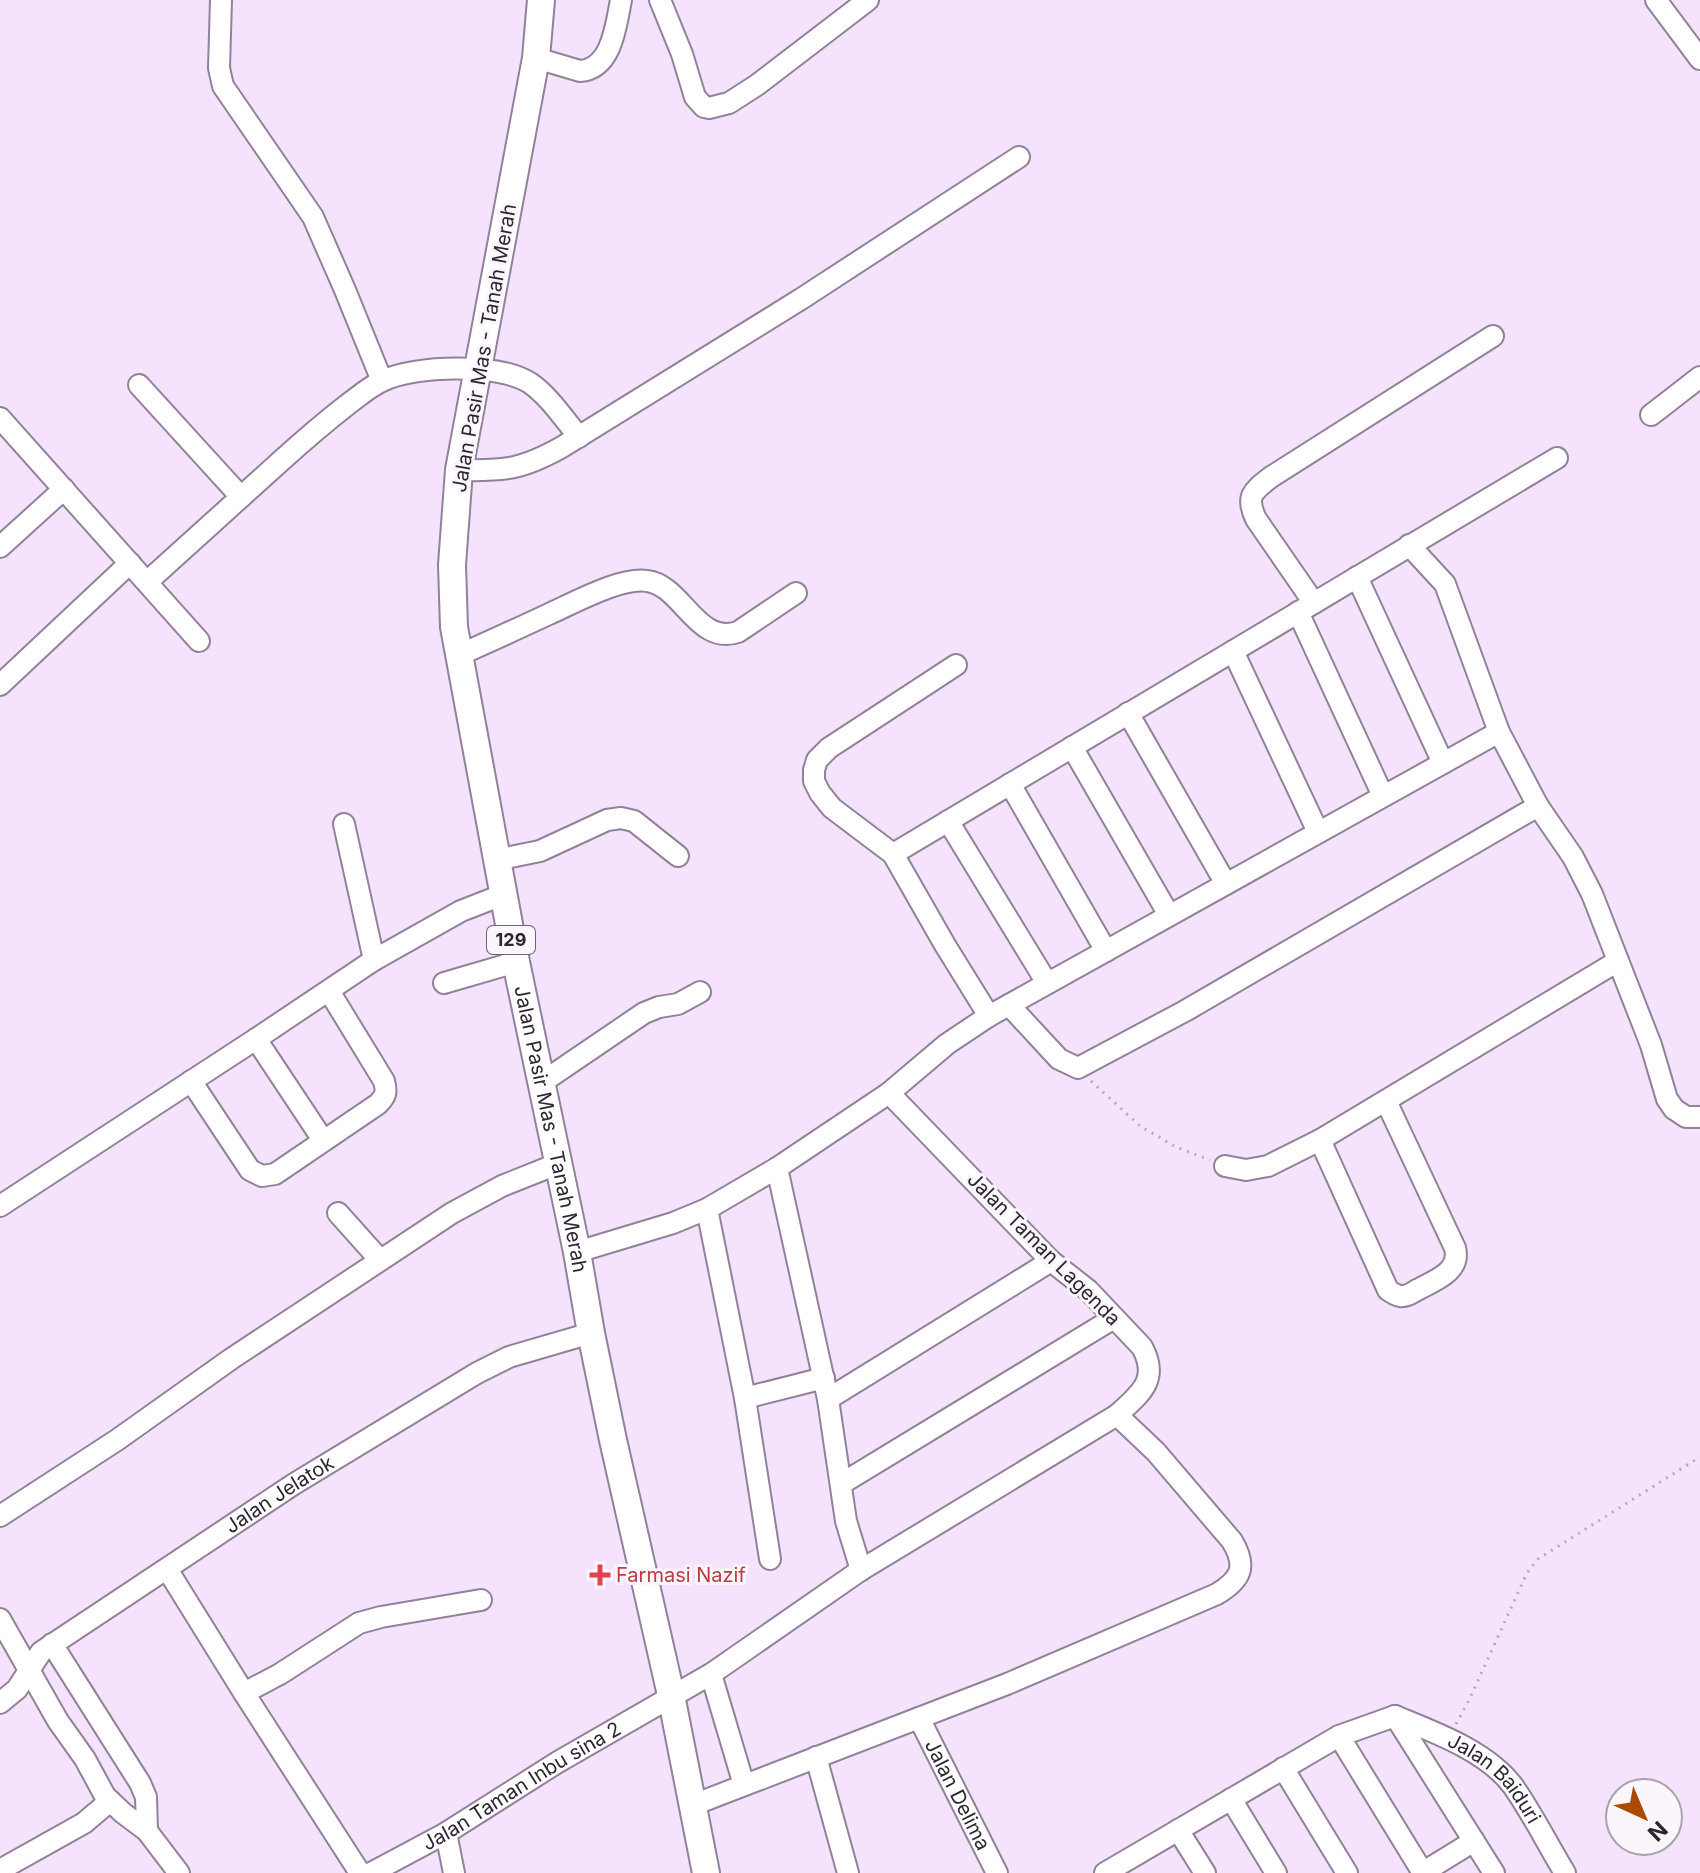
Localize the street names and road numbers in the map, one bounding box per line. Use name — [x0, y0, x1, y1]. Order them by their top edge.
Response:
street label: Jalan Pasir Mas - Tanah Merah — [447, 202, 521, 494]
road number: 129 — [487, 926, 535, 954]
street label: Jalan Pasir Mas - Tanah Merah — [509, 983, 592, 1274]
street label: Jalan Taman Lagenda — [962, 1167, 1126, 1331]
street label: Jalan Jelatok — [221, 1451, 338, 1538]
street label: Jalan Taman Inbu sina 2 — [418, 1716, 625, 1855]
street label: Jalan Baiduri — [1444, 1728, 1546, 1828]
street label: Jalan Delima — [920, 1735, 996, 1854]

